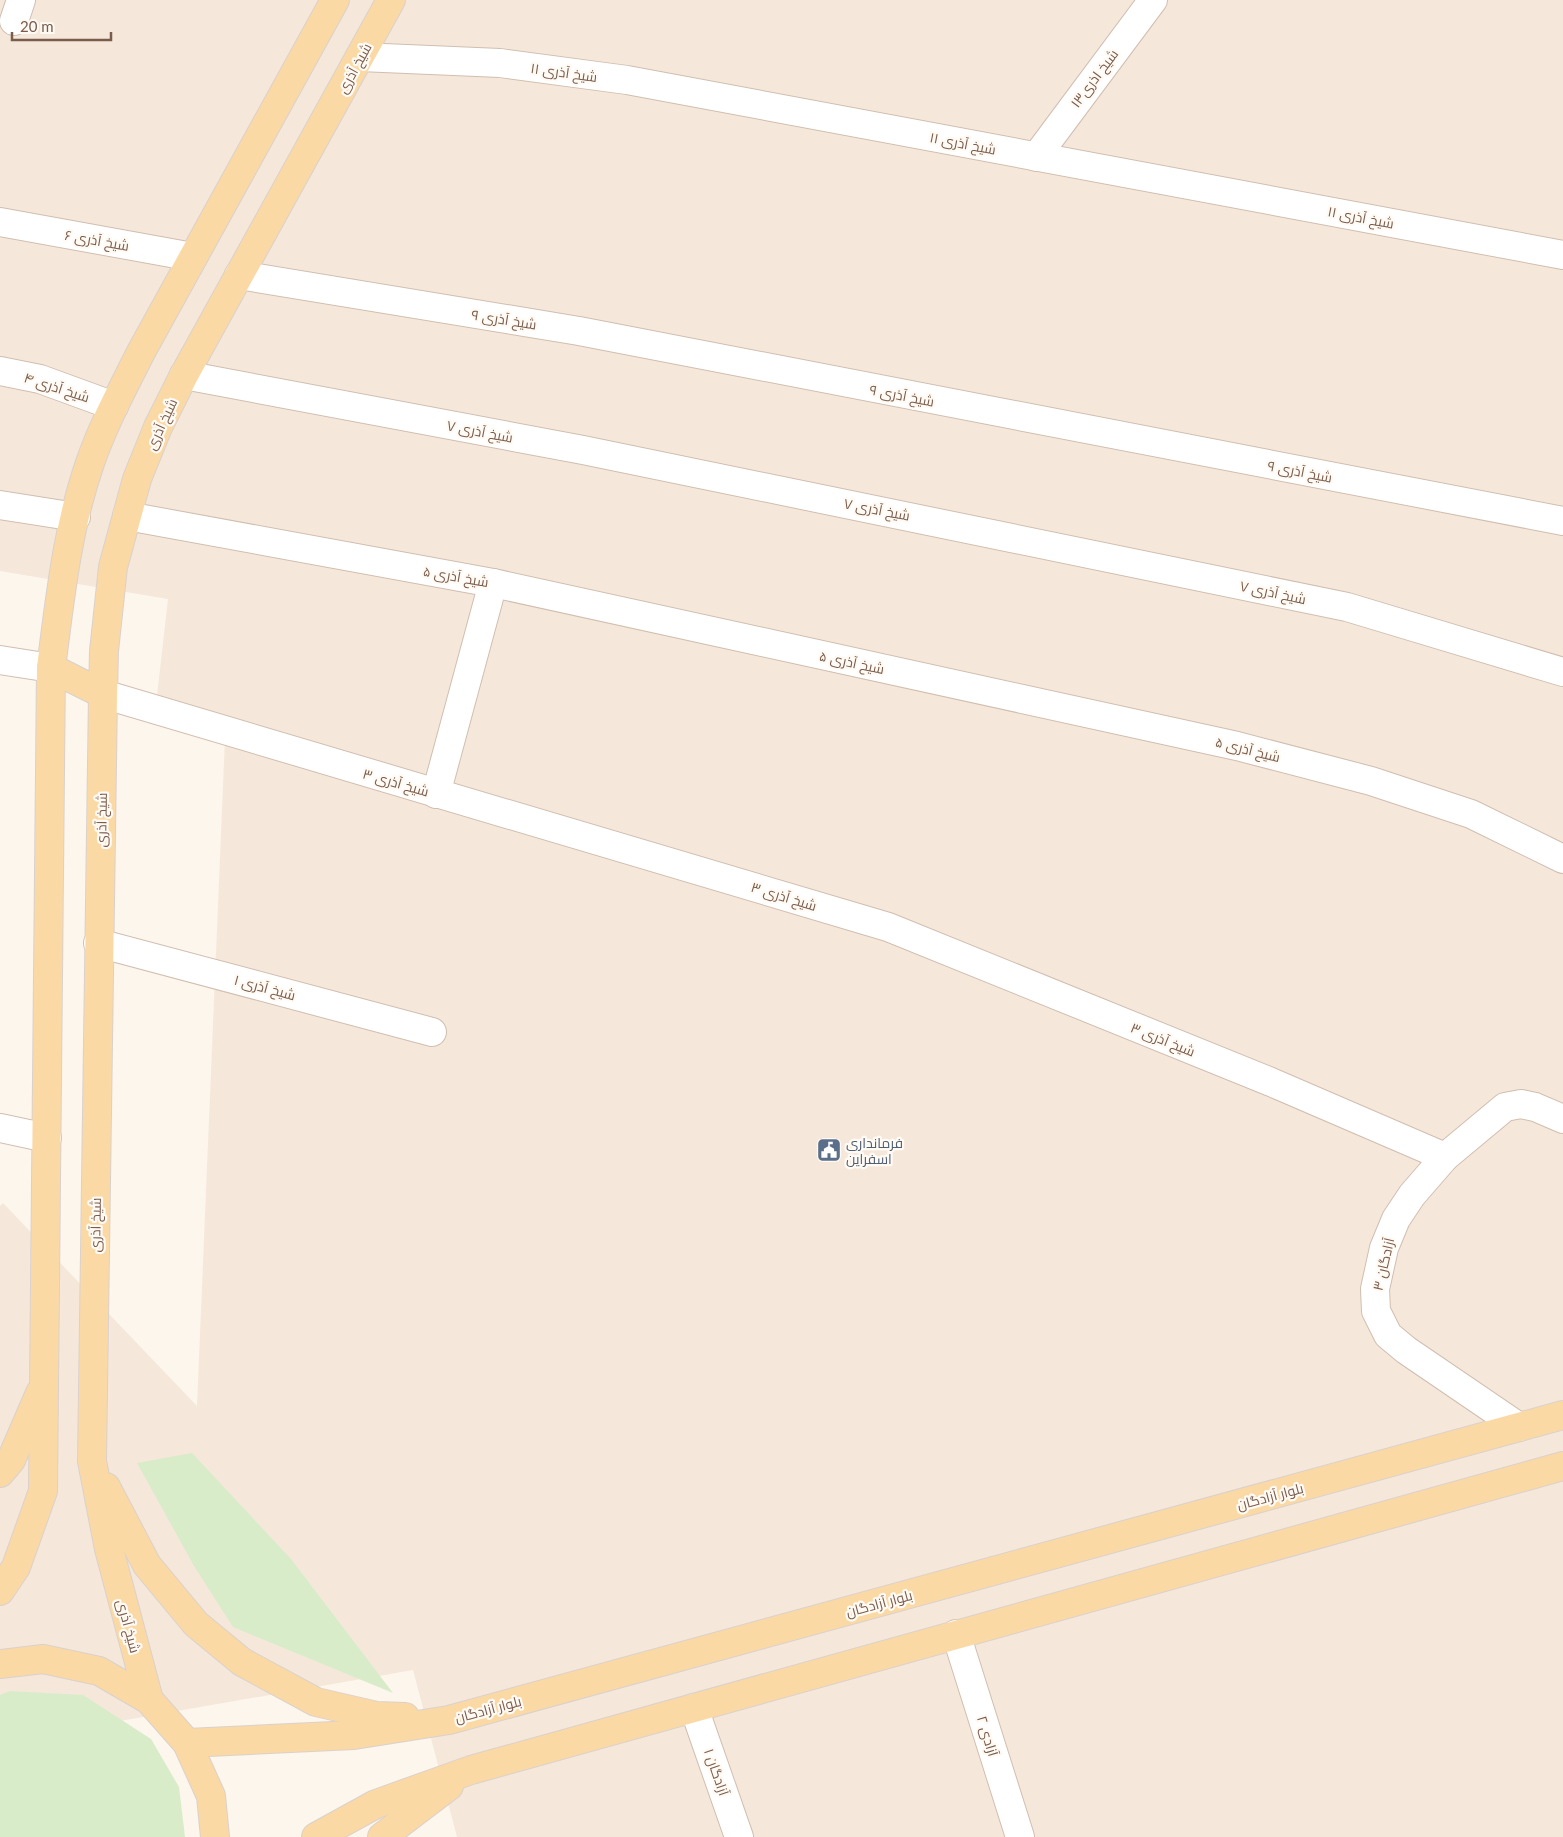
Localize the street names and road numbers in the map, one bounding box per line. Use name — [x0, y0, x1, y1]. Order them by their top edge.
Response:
street label: شیخ آذری — [333, 40, 376, 97]
street label: شیخ اذری۱۳ — [1067, 45, 1122, 111]
street label: شیخ آذری ۱۱ — [529, 59, 598, 86]
street label: شیخ آذری ۱۱ — [928, 128, 998, 159]
street label: شیخ آذری ۱۱ — [1326, 202, 1396, 233]
street label: شیخ آذری ۶ — [63, 226, 131, 255]
street label: شیخ آذری ۹ — [470, 305, 538, 334]
street label: شیخ آذری ۴ — [22, 368, 92, 406]
street label: شیخ آذری ۹ — [868, 380, 936, 411]
street label: شیخ آذری — [142, 396, 181, 453]
street label: شیخ آذری ۷ — [445, 416, 515, 447]
street label: شیخ آذری ۹ — [1266, 456, 1334, 487]
street label: شیخ آذری ۷ — [842, 494, 912, 525]
street label: شیخ آذری ۵ — [422, 562, 490, 591]
street label: شیخ آذری ۷ — [1238, 577, 1308, 608]
street label: شیخ آذری ۵ — [818, 647, 886, 678]
street label: شیخ آذری ۵ — [1214, 733, 1282, 766]
street label: شیخ آذری ۳ — [361, 764, 431, 800]
street label: شیخ آذری — [92, 792, 111, 848]
street label: شیخ آذری ۳ — [749, 878, 819, 915]
street label: شیخ آذری ۱ — [232, 971, 298, 1004]
street label: شیخ آذری ۳ — [1128, 1018, 1198, 1061]
street label: شیخ آذری — [86, 1197, 105, 1253]
street label: آزادگان ۳ — [1369, 1236, 1397, 1292]
street label: بلوار آزادگان — [1235, 1479, 1305, 1513]
street label: بلوار آزادگان — [844, 1586, 914, 1620]
street label: شیخ آذری — [113, 1597, 144, 1655]
street label: بلوار آزادگان — [453, 1692, 523, 1726]
street label: آزادی ۲ — [974, 1714, 1002, 1759]
street label: آزادگان ۱ — [701, 1746, 733, 1798]

